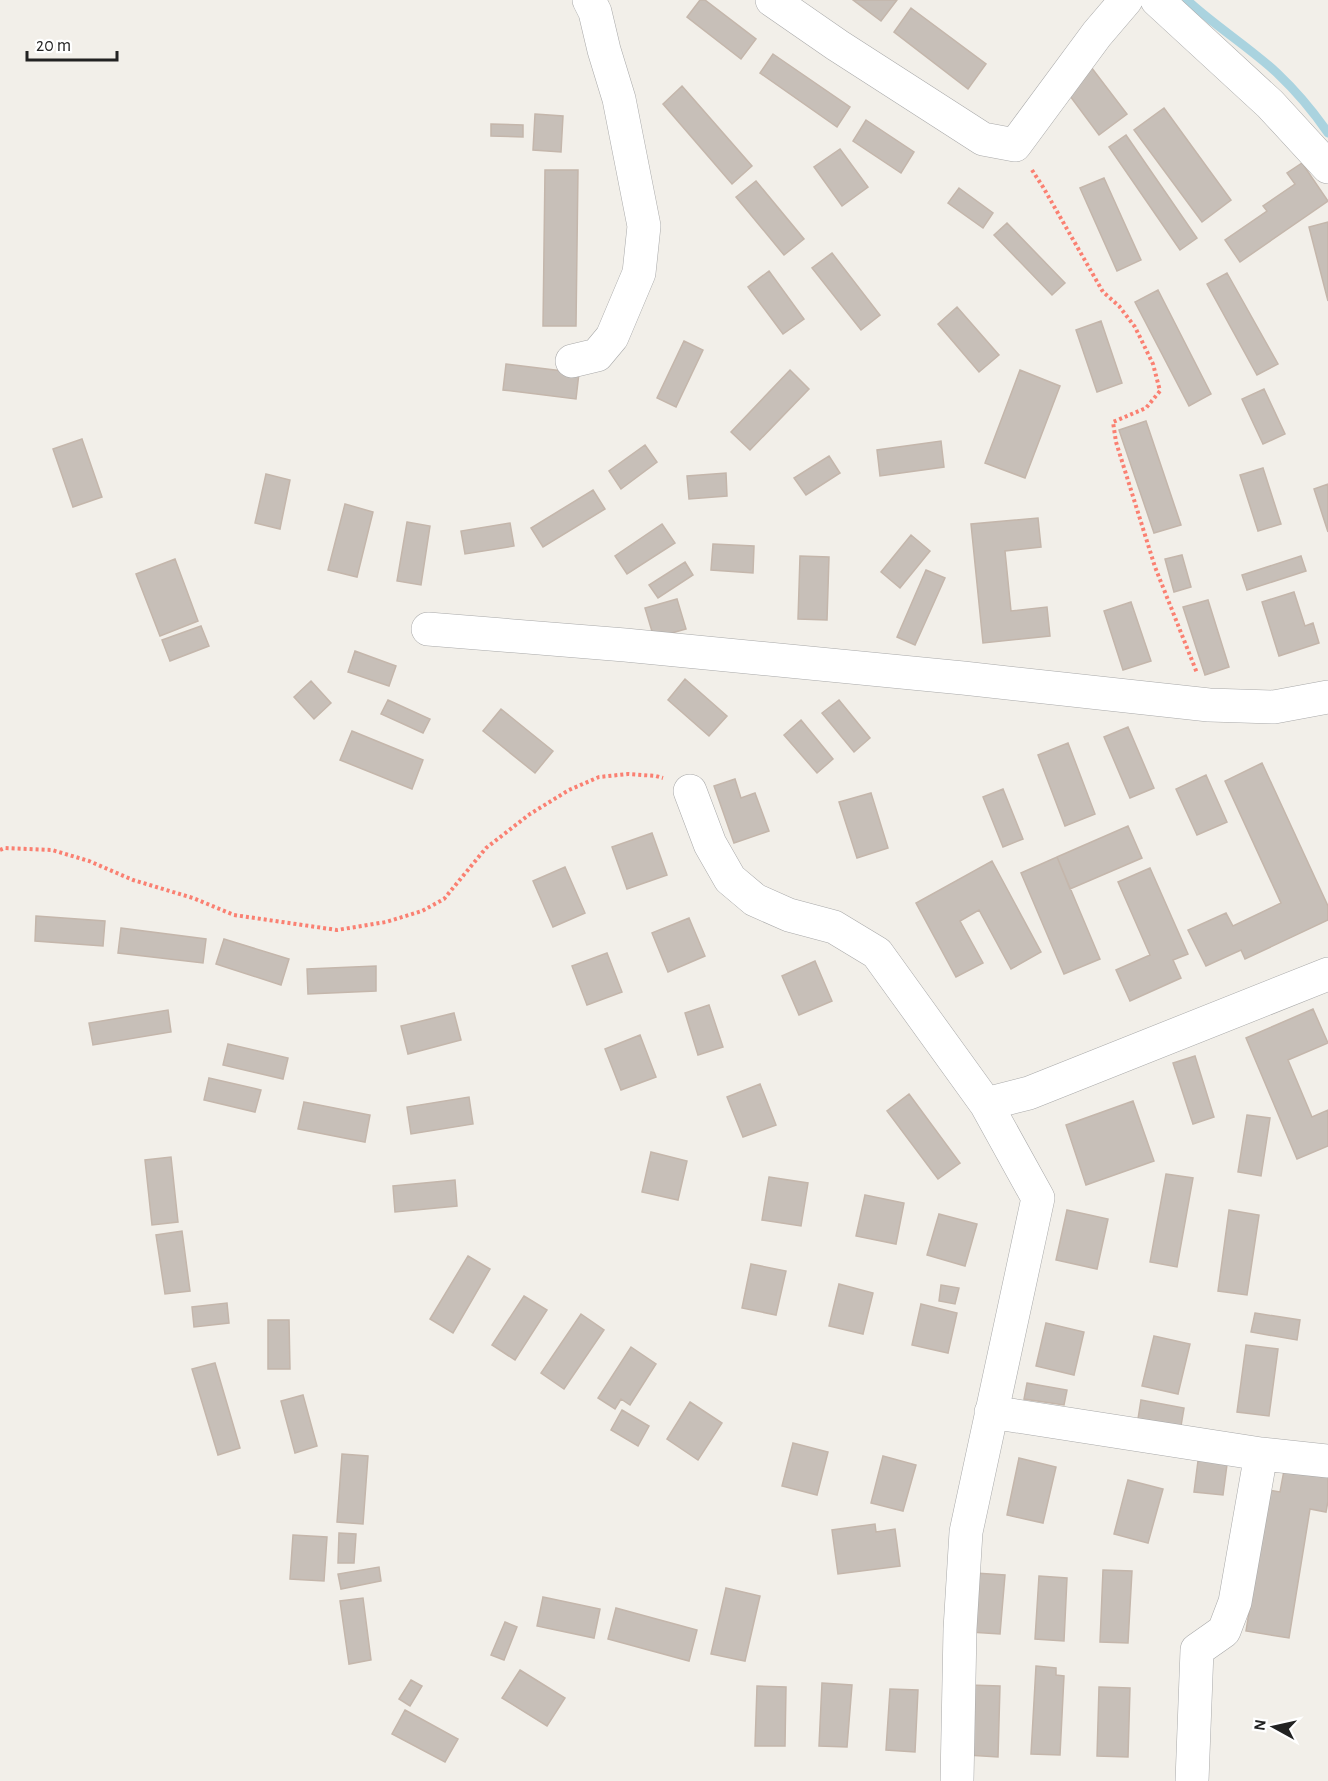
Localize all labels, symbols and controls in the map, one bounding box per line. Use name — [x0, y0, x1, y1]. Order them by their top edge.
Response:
scale bar — [27, 24, 117, 62]
text: 20 m — [36, 37, 71, 55]
north arrow — [1244, 1697, 1304, 1757]
text: N — [1251, 1718, 1269, 1732]

